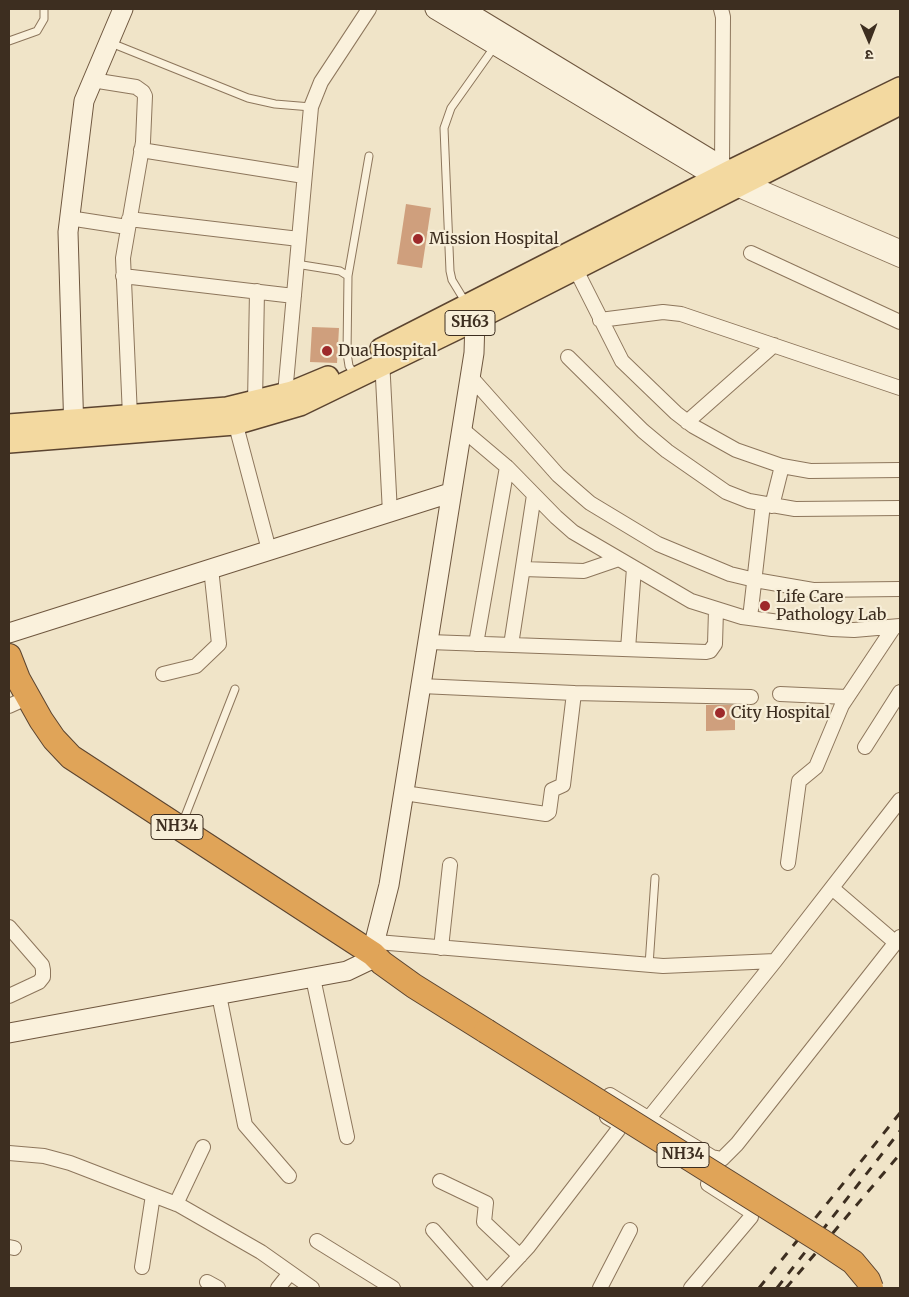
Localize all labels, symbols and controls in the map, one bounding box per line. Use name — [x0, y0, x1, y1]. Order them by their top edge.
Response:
north arrow — [844, 15, 894, 65]
text: उ — [865, 46, 874, 64]
place label: Mission Hospital — [429, 229, 559, 249]
marker: Mission Hospital — [411, 232, 425, 246]
road number: SH63 — [445, 310, 495, 336]
place label: Dua Hospital — [338, 341, 437, 361]
marker: Dua Hospital — [320, 344, 334, 358]
place label: Life Care Pathology Lab — [776, 587, 886, 625]
marker: Life Care Pathology Lab — [758, 599, 772, 613]
place label: City Hospital — [731, 703, 830, 723]
marker: City Hospital — [713, 706, 727, 720]
road number: NH34 — [151, 814, 203, 840]
road number: NH34 — [657, 1142, 709, 1168]

